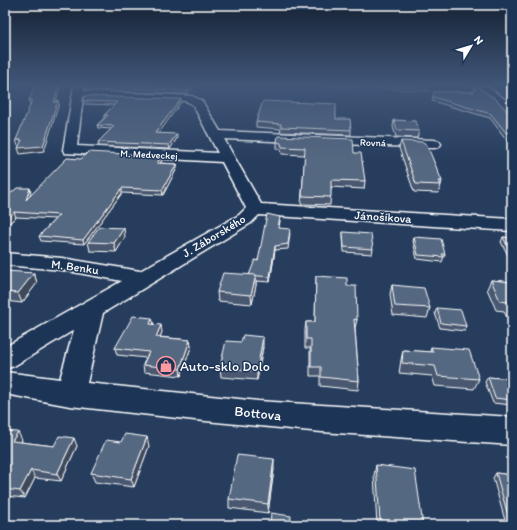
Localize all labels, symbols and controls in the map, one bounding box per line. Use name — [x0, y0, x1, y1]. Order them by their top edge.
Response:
north arrow — [451, 26, 491, 66]
text: N — [471, 33, 486, 47]
street label: Rovná — [360, 136, 387, 149]
street label: M. Medveckej — [120, 147, 178, 162]
street label: Jánošíkova — [354, 208, 413, 226]
street label: J. Záborského — [180, 212, 248, 260]
street label: M. Benku — [50, 257, 100, 277]
shop icon: Auto-sklo Dolo — [155, 355, 177, 377]
place label: Auto-sklo Dolo — [180, 358, 270, 375]
street label: Bottova — [234, 403, 283, 424]

